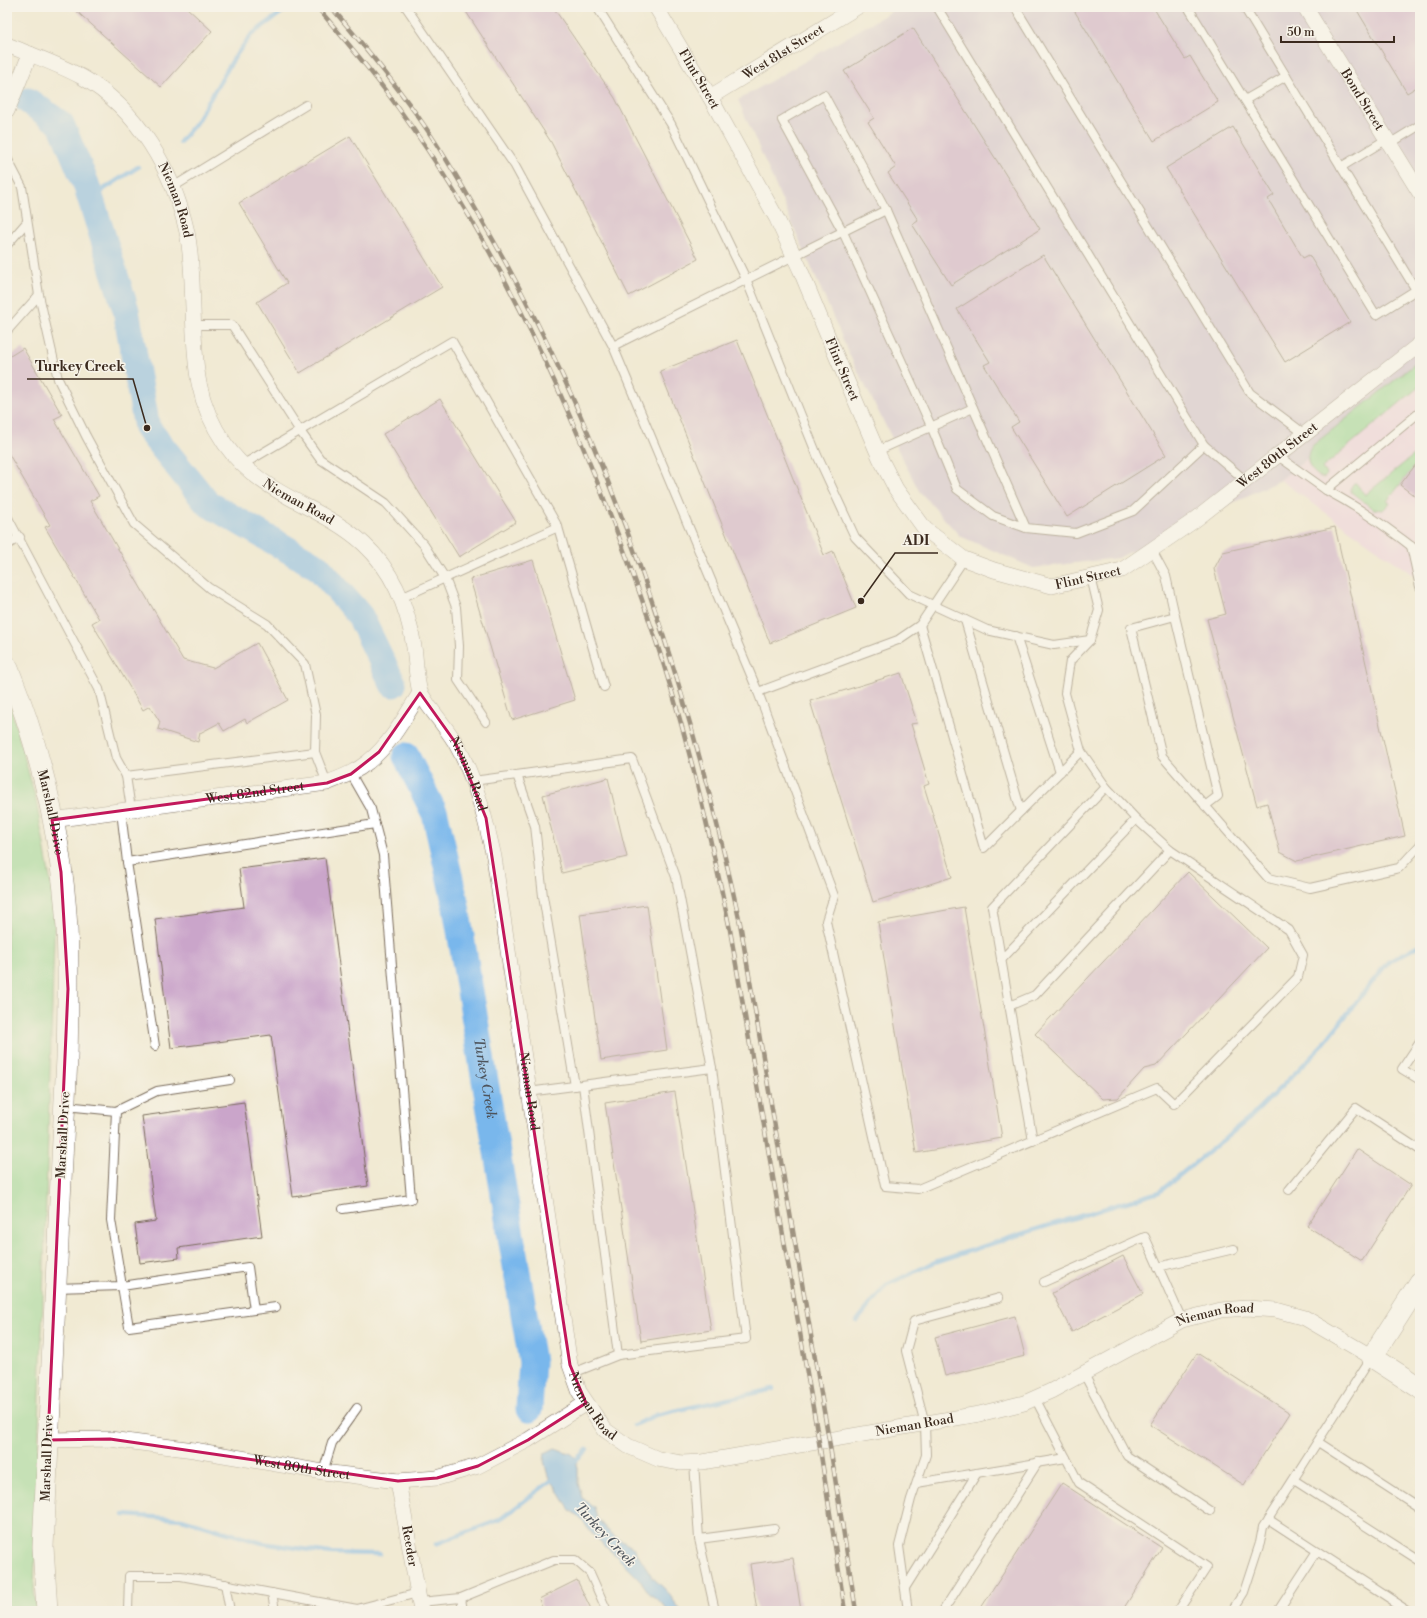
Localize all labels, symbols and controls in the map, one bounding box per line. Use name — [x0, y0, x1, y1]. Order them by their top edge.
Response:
scale bar — [1281, 18, 1394, 44]
street label: West 81st Street — [739, 21, 827, 84]
text: 50 m — [1287, 25, 1315, 40]
street label: Flint Street — [675, 46, 723, 112]
street label: Bond Street — [1337, 65, 1388, 134]
street label: Nieman Road — [155, 160, 196, 240]
street label: Flint Street — [821, 335, 863, 404]
callout: Turkey Creek — [27, 353, 133, 379]
text: Turkey Creek — [35, 358, 125, 376]
street label: West 80th Street — [1233, 419, 1321, 493]
street label: Nieman Road — [260, 476, 338, 529]
callout: ADI — [895, 527, 938, 553]
text: ADI — [902, 532, 930, 550]
street label: Flint Street — [1054, 562, 1123, 593]
street label: Nieman Road — [446, 734, 490, 814]
street label: Marshall Drive — [34, 768, 67, 857]
street label: West 82nd Street — [204, 778, 306, 807]
water label: Turkey Creek — [469, 1037, 500, 1120]
street label: Nieman Road — [515, 1051, 543, 1132]
street label: Marshall Drive — [53, 1091, 73, 1179]
street label: Nieman Road — [1173, 1300, 1255, 1330]
street label: Nieman Road — [565, 1370, 620, 1444]
street label: Nieman Road — [874, 1410, 956, 1440]
street label: Marshall Drive — [37, 1414, 57, 1502]
street label: West 80th Street — [251, 1452, 351, 1483]
water label: Turkey Creek — [571, 1499, 639, 1571]
street label: Reeder — [398, 1524, 421, 1568]

